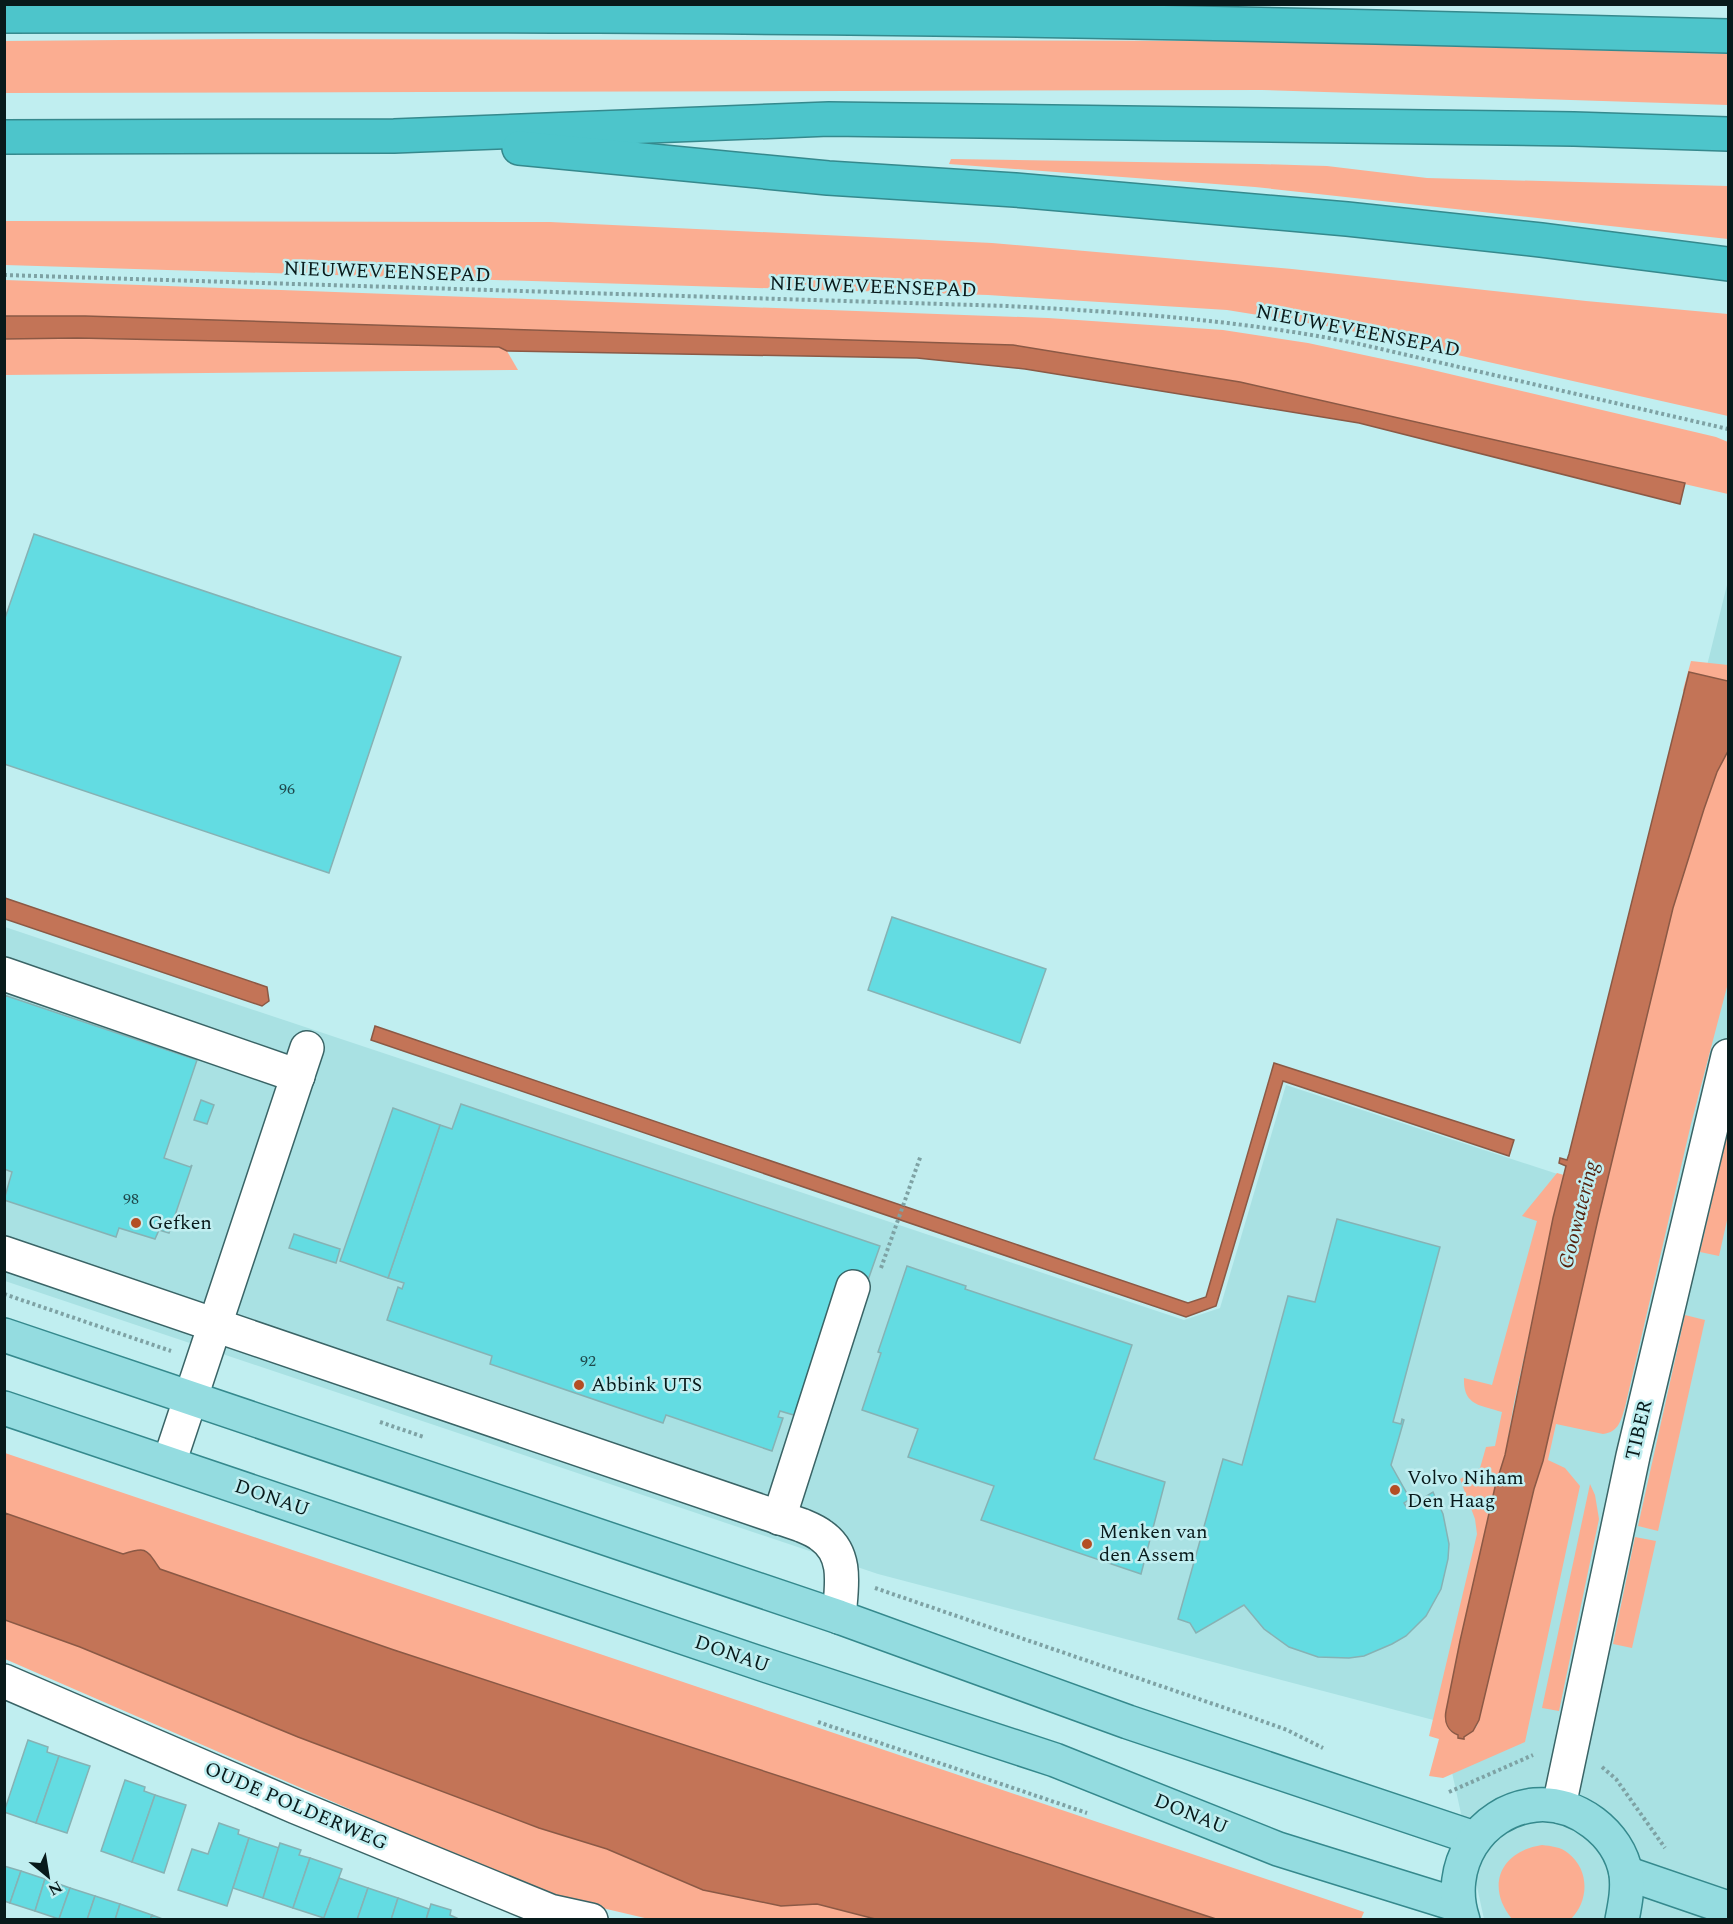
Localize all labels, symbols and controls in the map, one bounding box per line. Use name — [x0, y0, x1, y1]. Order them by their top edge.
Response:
street label: NIEUWEVEENSEPAD — [283, 253, 491, 291]
street label: NIEUWEVEENSEPAD — [769, 268, 977, 306]
street label: NIEUWEVEENSEPAD — [1253, 296, 1463, 366]
house number: 96 — [279, 777, 295, 801]
water label: Goowatering — [1550, 1157, 1608, 1272]
house number: 98 — [123, 1187, 139, 1211]
place label: Gefken — [148, 1208, 212, 1238]
marker: Gefken — [129, 1216, 143, 1230]
house number: 92 — [580, 1349, 596, 1373]
place label: Abbink UTS — [591, 1370, 702, 1400]
marker: Abbink UTS — [572, 1378, 586, 1392]
street label: TIBER — [1618, 1396, 1661, 1463]
place label: Volvo Niham Den Haag — [1407, 1463, 1524, 1516]
street label: DONAU — [230, 1471, 314, 1525]
marker: Volvo Niham Den Haag — [1388, 1483, 1402, 1497]
place label: Menken van den Assem — [1099, 1517, 1208, 1570]
marker: Menken van den Assem — [1080, 1537, 1094, 1551]
street label: DONAU — [690, 1627, 774, 1681]
street label: OUDE POLDERWEG — [200, 1754, 392, 1858]
street label: DONAU — [1149, 1786, 1233, 1842]
north arrow — [18, 1846, 78, 1906]
text: N — [43, 1874, 67, 1902]

